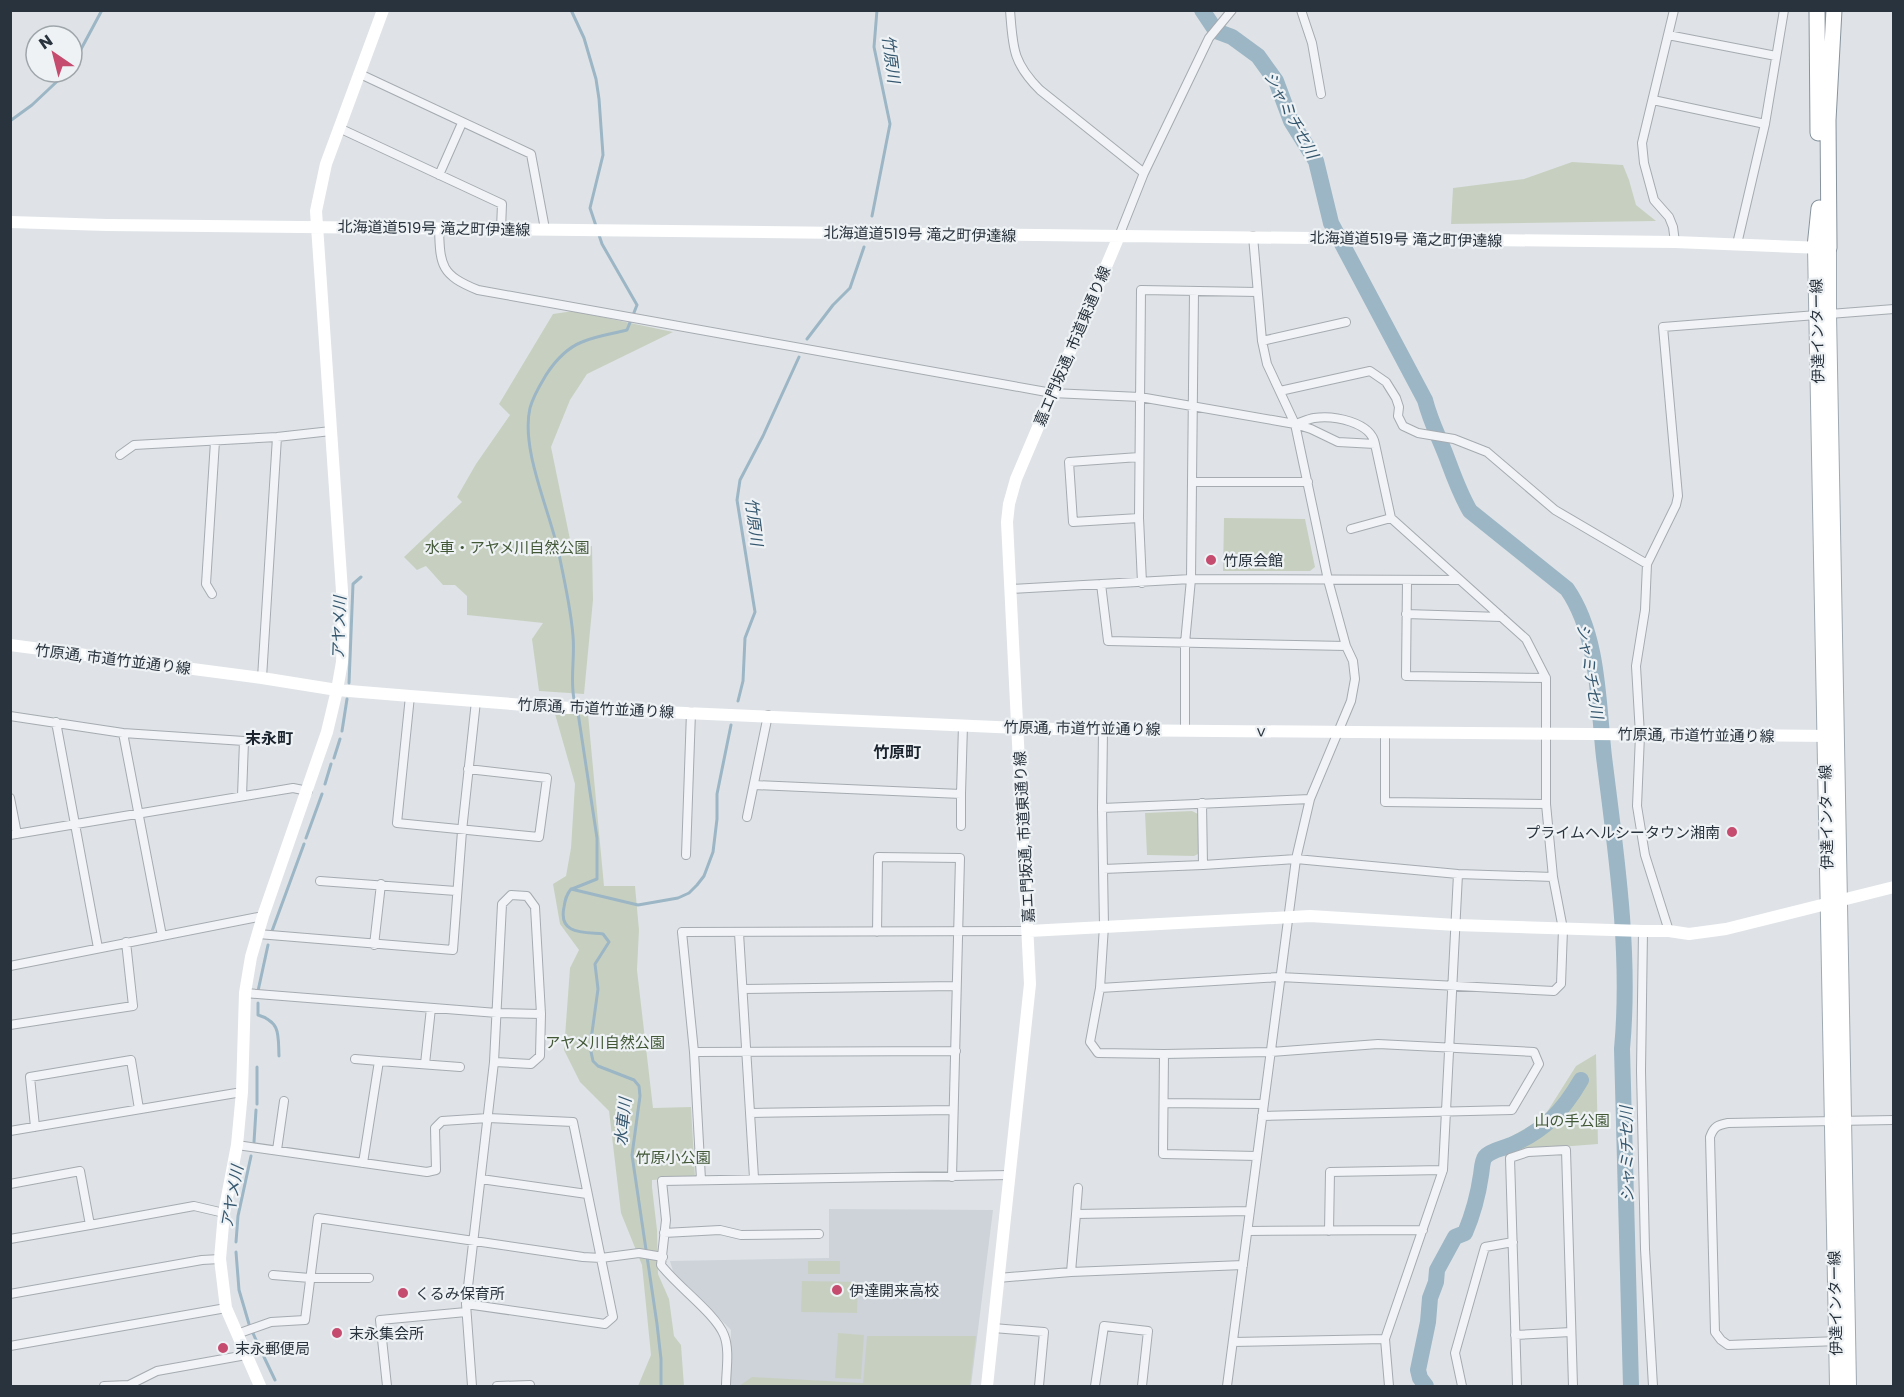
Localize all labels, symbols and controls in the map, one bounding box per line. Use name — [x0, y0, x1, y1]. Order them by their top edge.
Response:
north arrow — [24, 24, 84, 84]
text: N — [34, 29, 57, 55]
water label: 竹原川 — [877, 34, 906, 86]
water label: シャミチセ川 — [1258, 67, 1325, 165]
street label: 北海道道519号 滝之町伊達線 — [337, 216, 531, 240]
street label: 北海道道519号 滝之町伊達線 — [823, 222, 1017, 246]
street label: 北海道道519号 滝之町伊達線 — [1309, 227, 1503, 251]
street label: 嘉エ門坂通, 市道東通り線 — [1029, 263, 1115, 429]
street label: 伊達インター線 — [1806, 278, 1828, 384]
water label: 竹原川 — [740, 497, 769, 549]
park label: 水車・アヤメ川自然公園 — [425, 537, 589, 558]
place label: 竹原会館 — [1223, 550, 1283, 571]
marker: 竹原会館 — [1204, 553, 1218, 567]
water label: アヤメ川 — [326, 594, 352, 660]
water label: シャミチセ川 — [1571, 622, 1609, 722]
street label: 竹原通, 市道竹並通り線 — [34, 639, 192, 679]
street label: 竹原通, 市道竹並通り線 — [517, 693, 675, 723]
street label: 竹原通, 市道竹並通り線 — [1003, 716, 1161, 740]
street label: ｖ — [1253, 720, 1269, 742]
street label: 竹原通, 市道竹並通り線 — [1617, 723, 1775, 747]
district label: 末永町 — [245, 727, 293, 750]
district label: 竹原町 — [873, 741, 921, 764]
street label: 嘉エ門坂通, 市道東通り線 — [1009, 751, 1039, 923]
street label: 伊達インター線 — [1815, 764, 1837, 870]
place label: プライムヘルシータウン湘南 — [1525, 822, 1720, 843]
marker: プライムヘルシータウン湘南 — [1725, 825, 1739, 839]
park label: アヤメ川自然公園 — [545, 1032, 665, 1053]
water label: 水車川 — [609, 1095, 637, 1147]
water label: シャミチセ川 — [1615, 1104, 1639, 1202]
park label: 山の手公園 — [1534, 1110, 1610, 1131]
park label: 竹原小公園 — [635, 1147, 711, 1168]
water label: アヤメ川 — [215, 1162, 249, 1230]
street label: 伊達インター線 — [1824, 1250, 1846, 1356]
place label: 伊達開来高校 — [849, 1280, 939, 1301]
place label: くるみ保育所 — [415, 1283, 505, 1304]
marker: 伊達開来高校 — [830, 1283, 844, 1297]
marker: くるみ保育所 — [396, 1286, 410, 1300]
place label: 末永集会所 — [349, 1323, 424, 1344]
marker: 末永集会所 — [330, 1326, 344, 1340]
place label: 末永郵便局 — [235, 1338, 310, 1359]
marker: 末永郵便局 — [216, 1341, 230, 1355]

